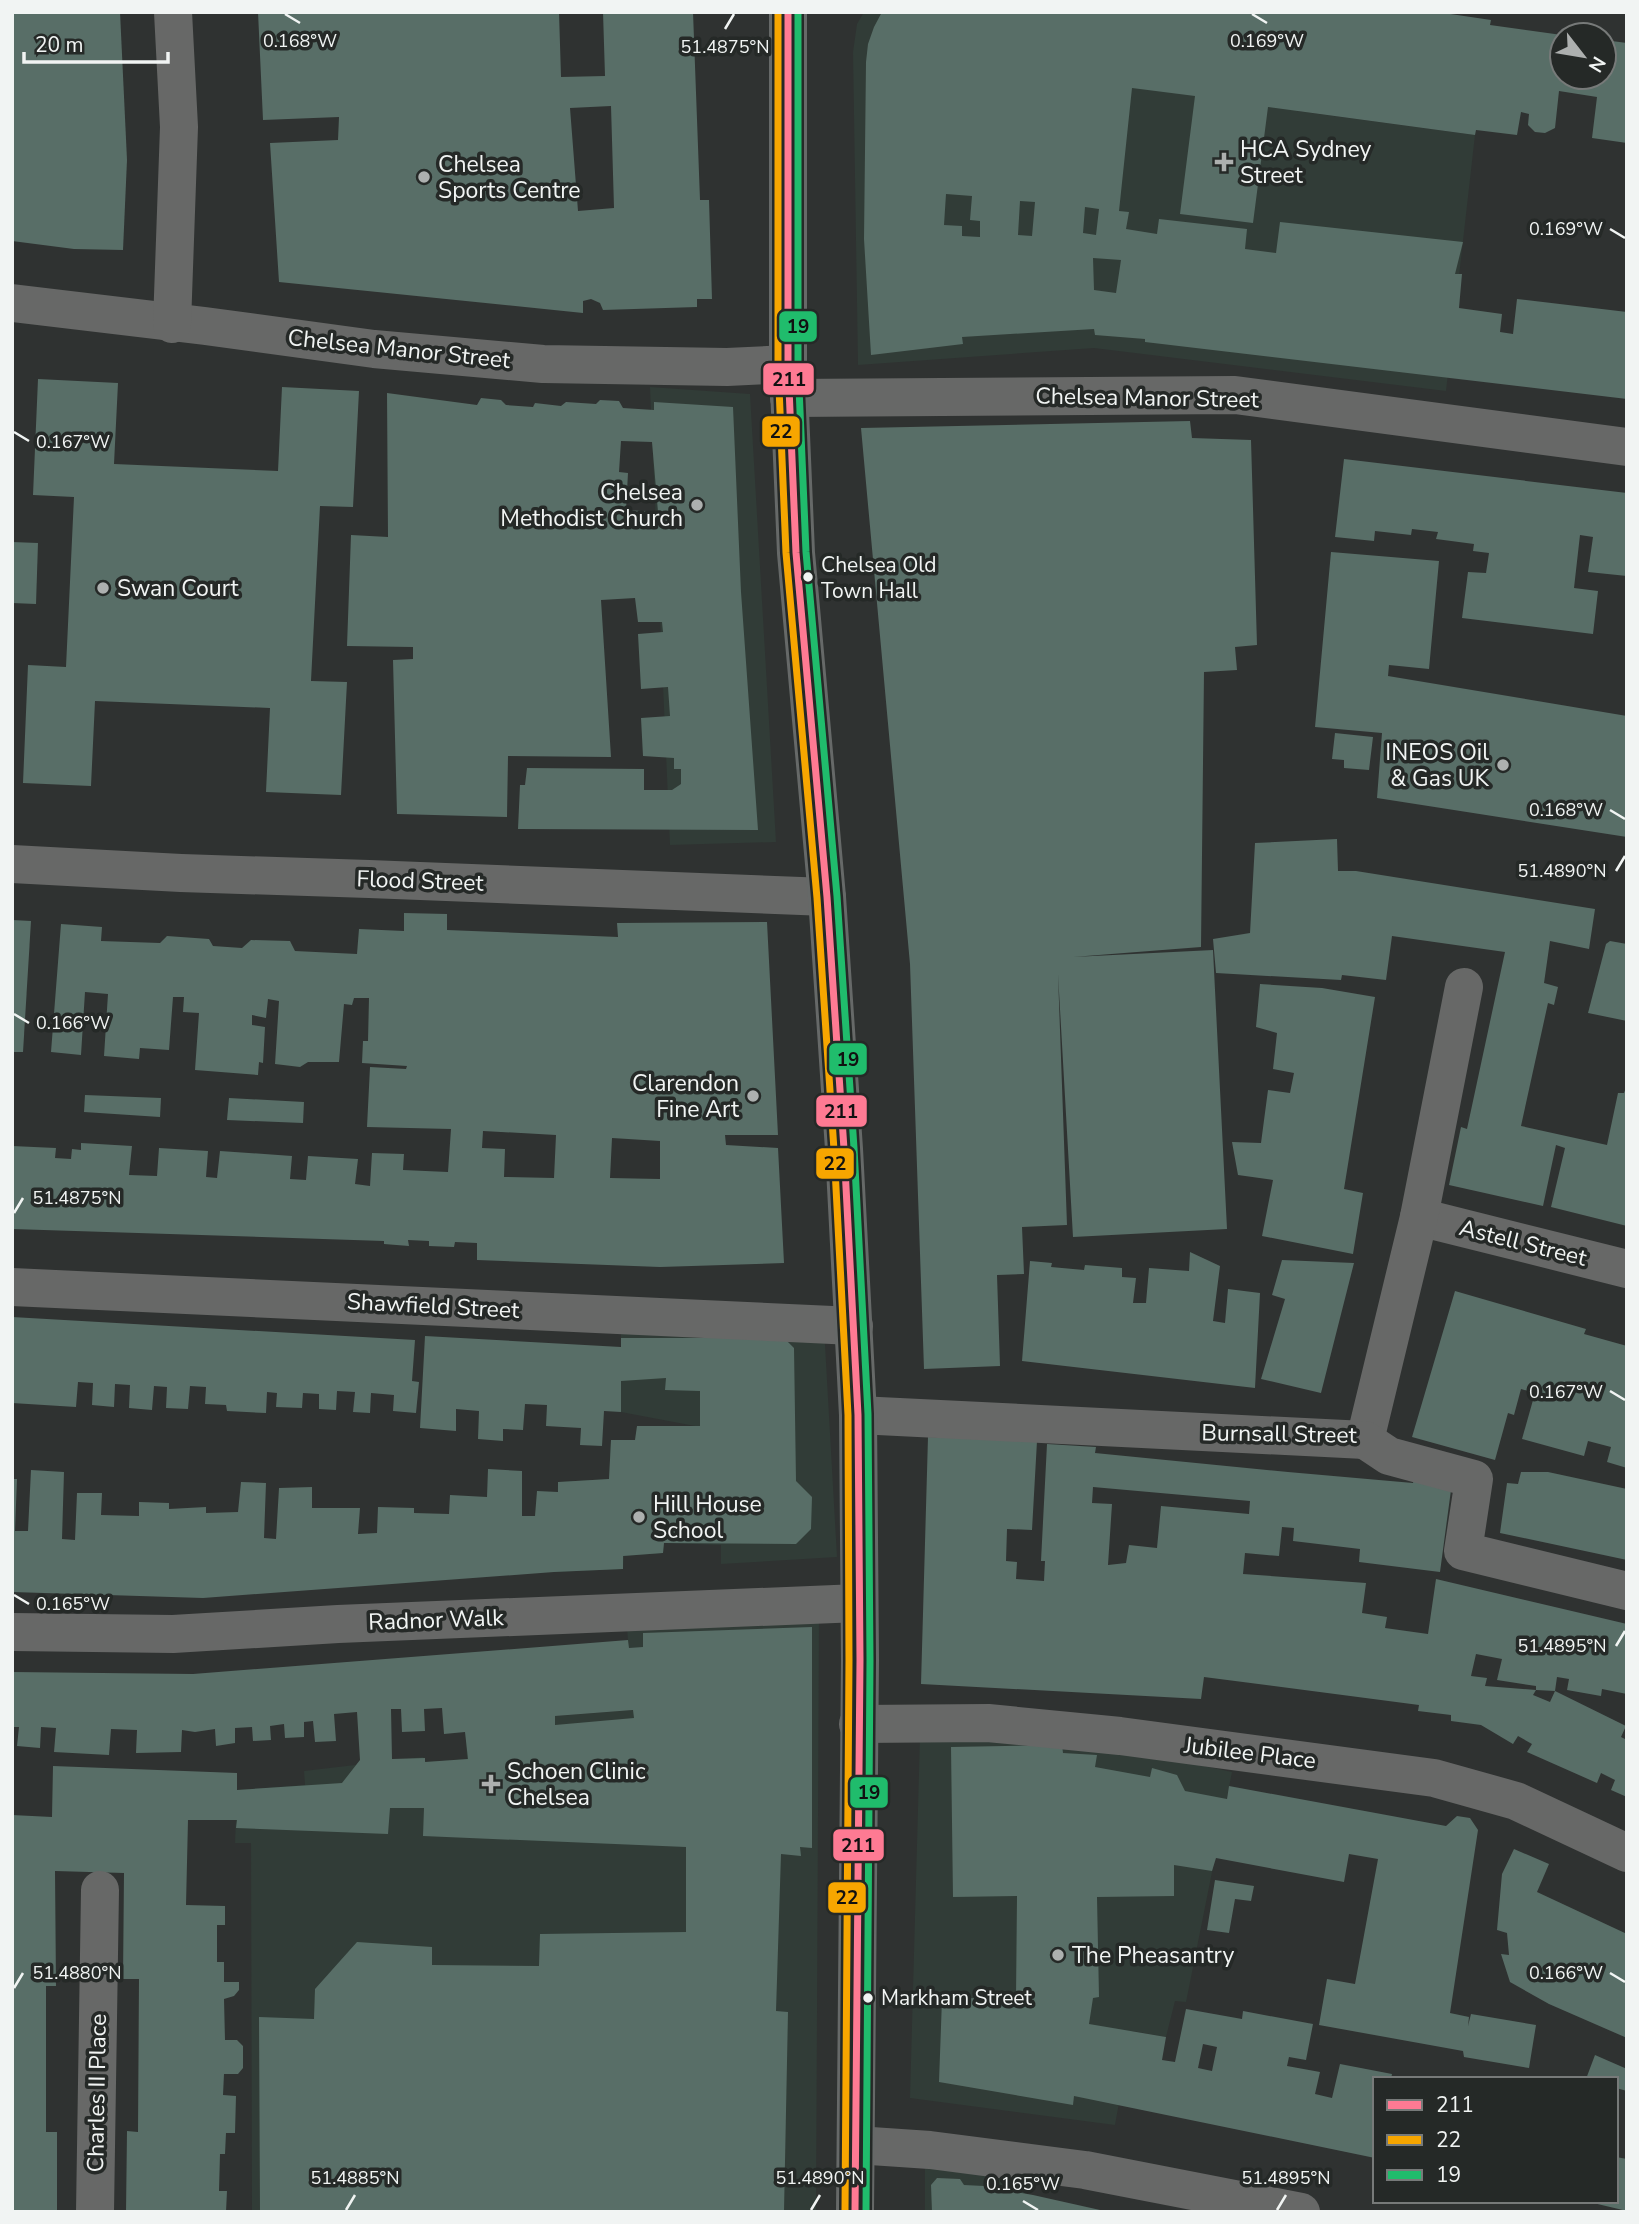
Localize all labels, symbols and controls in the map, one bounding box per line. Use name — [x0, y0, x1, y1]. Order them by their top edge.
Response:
scale bar — [24, 21, 168, 65]
north arrow — [1548, 21, 1618, 91]
text: 0.168°W — [263, 29, 337, 53]
text: 0.169°W — [1230, 29, 1304, 53]
text: 20 m — [35, 31, 84, 59]
text: 51.4875°N — [681, 35, 769, 59]
text: N — [1582, 51, 1612, 77]
place label: HCA Sydney Street — [1240, 134, 1371, 191]
place label: Chelsea Sports Centre — [438, 149, 581, 206]
marker: HCA Sydney Street — [1214, 152, 1234, 172]
marker: Chelsea Sports Centre — [416, 169, 432, 185]
text: 0.169°W — [1529, 217, 1603, 241]
line badge: 19 — [778, 310, 818, 343]
text: 19 — [787, 314, 809, 340]
street label: Chelsea Manor Street — [286, 322, 513, 376]
line badge: 211 — [762, 362, 815, 396]
text: 211 — [772, 367, 806, 393]
street label: Chelsea Manor Street — [1035, 381, 1260, 415]
line badge: 22 — [761, 415, 801, 448]
text: 22 — [770, 419, 792, 445]
text: 0.167°W — [36, 430, 110, 454]
place label: Chelsea Methodist Church — [500, 477, 683, 534]
marker: Chelsea Methodist Church — [689, 497, 705, 513]
place label: Chelsea Old Town Hall — [821, 551, 937, 605]
marker: Chelsea Old Town Hall — [801, 570, 815, 584]
place label: Swan Court — [117, 573, 239, 604]
marker: Swan Court — [95, 580, 111, 596]
place label: INEOS Oil & Gas UK — [1385, 737, 1490, 794]
marker: INEOS Oil & Gas UK — [1495, 757, 1511, 773]
text: 0.168°W — [1529, 798, 1603, 822]
text: 51.4890°N — [1518, 859, 1606, 883]
street label: Flood Street — [356, 863, 485, 899]
text: 0.166°W — [36, 1011, 110, 1035]
line badge: 19 — [828, 1042, 868, 1076]
text: 19 — [837, 1047, 859, 1073]
place label: Clarendon Fine Art — [632, 1068, 740, 1125]
marker: Clarendon Fine Art — [745, 1088, 761, 1104]
line badge: 211 — [815, 1094, 868, 1128]
text: 211 — [824, 1099, 858, 1125]
line badge: 22 — [815, 1147, 855, 1180]
text: 22 — [824, 1151, 846, 1177]
text: 51.4875°N — [33, 1186, 121, 1210]
street label: Astell Street — [1456, 1212, 1591, 1274]
street label: Shawfield Street — [346, 1286, 521, 1326]
text: 0.167°W — [1529, 1380, 1603, 1404]
street label: Burnsall Street — [1201, 1417, 1358, 1451]
place label: Hill House School — [653, 1489, 762, 1546]
marker: Hill House School — [631, 1509, 647, 1525]
text: 0.165°W — [36, 1592, 110, 1616]
street label: Radnor Walk — [368, 1602, 505, 1638]
text: 51.4895°N — [1518, 1634, 1606, 1658]
street label: Jubilee Place — [1181, 1729, 1318, 1776]
place label: Schoen Clinic Chelsea — [507, 1756, 646, 1813]
marker: Schoen Clinic Chelsea — [481, 1774, 501, 1794]
line badge: 19 — [849, 1776, 889, 1809]
text: 19 — [858, 1780, 880, 1806]
line badge: 211 — [832, 1828, 885, 1862]
text: 211 — [841, 1833, 875, 1859]
line badge: 22 — [827, 1881, 867, 1914]
text: 22 — [836, 1885, 858, 1911]
place label: The Pheasantry — [1072, 1940, 1234, 1971]
marker: The Pheasantry — [1050, 1947, 1066, 1963]
text: 51.4880°N — [33, 1961, 121, 1985]
text: 0.166°W — [1529, 1961, 1603, 1985]
place label: Markham Street — [881, 1984, 1032, 2012]
marker: Markham Street — [861, 1991, 875, 2005]
street label: Charles II Place — [80, 2013, 114, 2173]
legend — [1373, 2077, 1618, 2203]
text: 211 — [1436, 2091, 1474, 2119]
text: 22 — [1436, 2126, 1461, 2154]
text: 19 — [1436, 2161, 1461, 2189]
text: 51.4885°N — [311, 2166, 399, 2190]
text: 51.4890°N — [776, 2166, 864, 2190]
text: 51.4895°N — [1242, 2166, 1330, 2190]
text: 0.165°W — [986, 2172, 1060, 2196]

